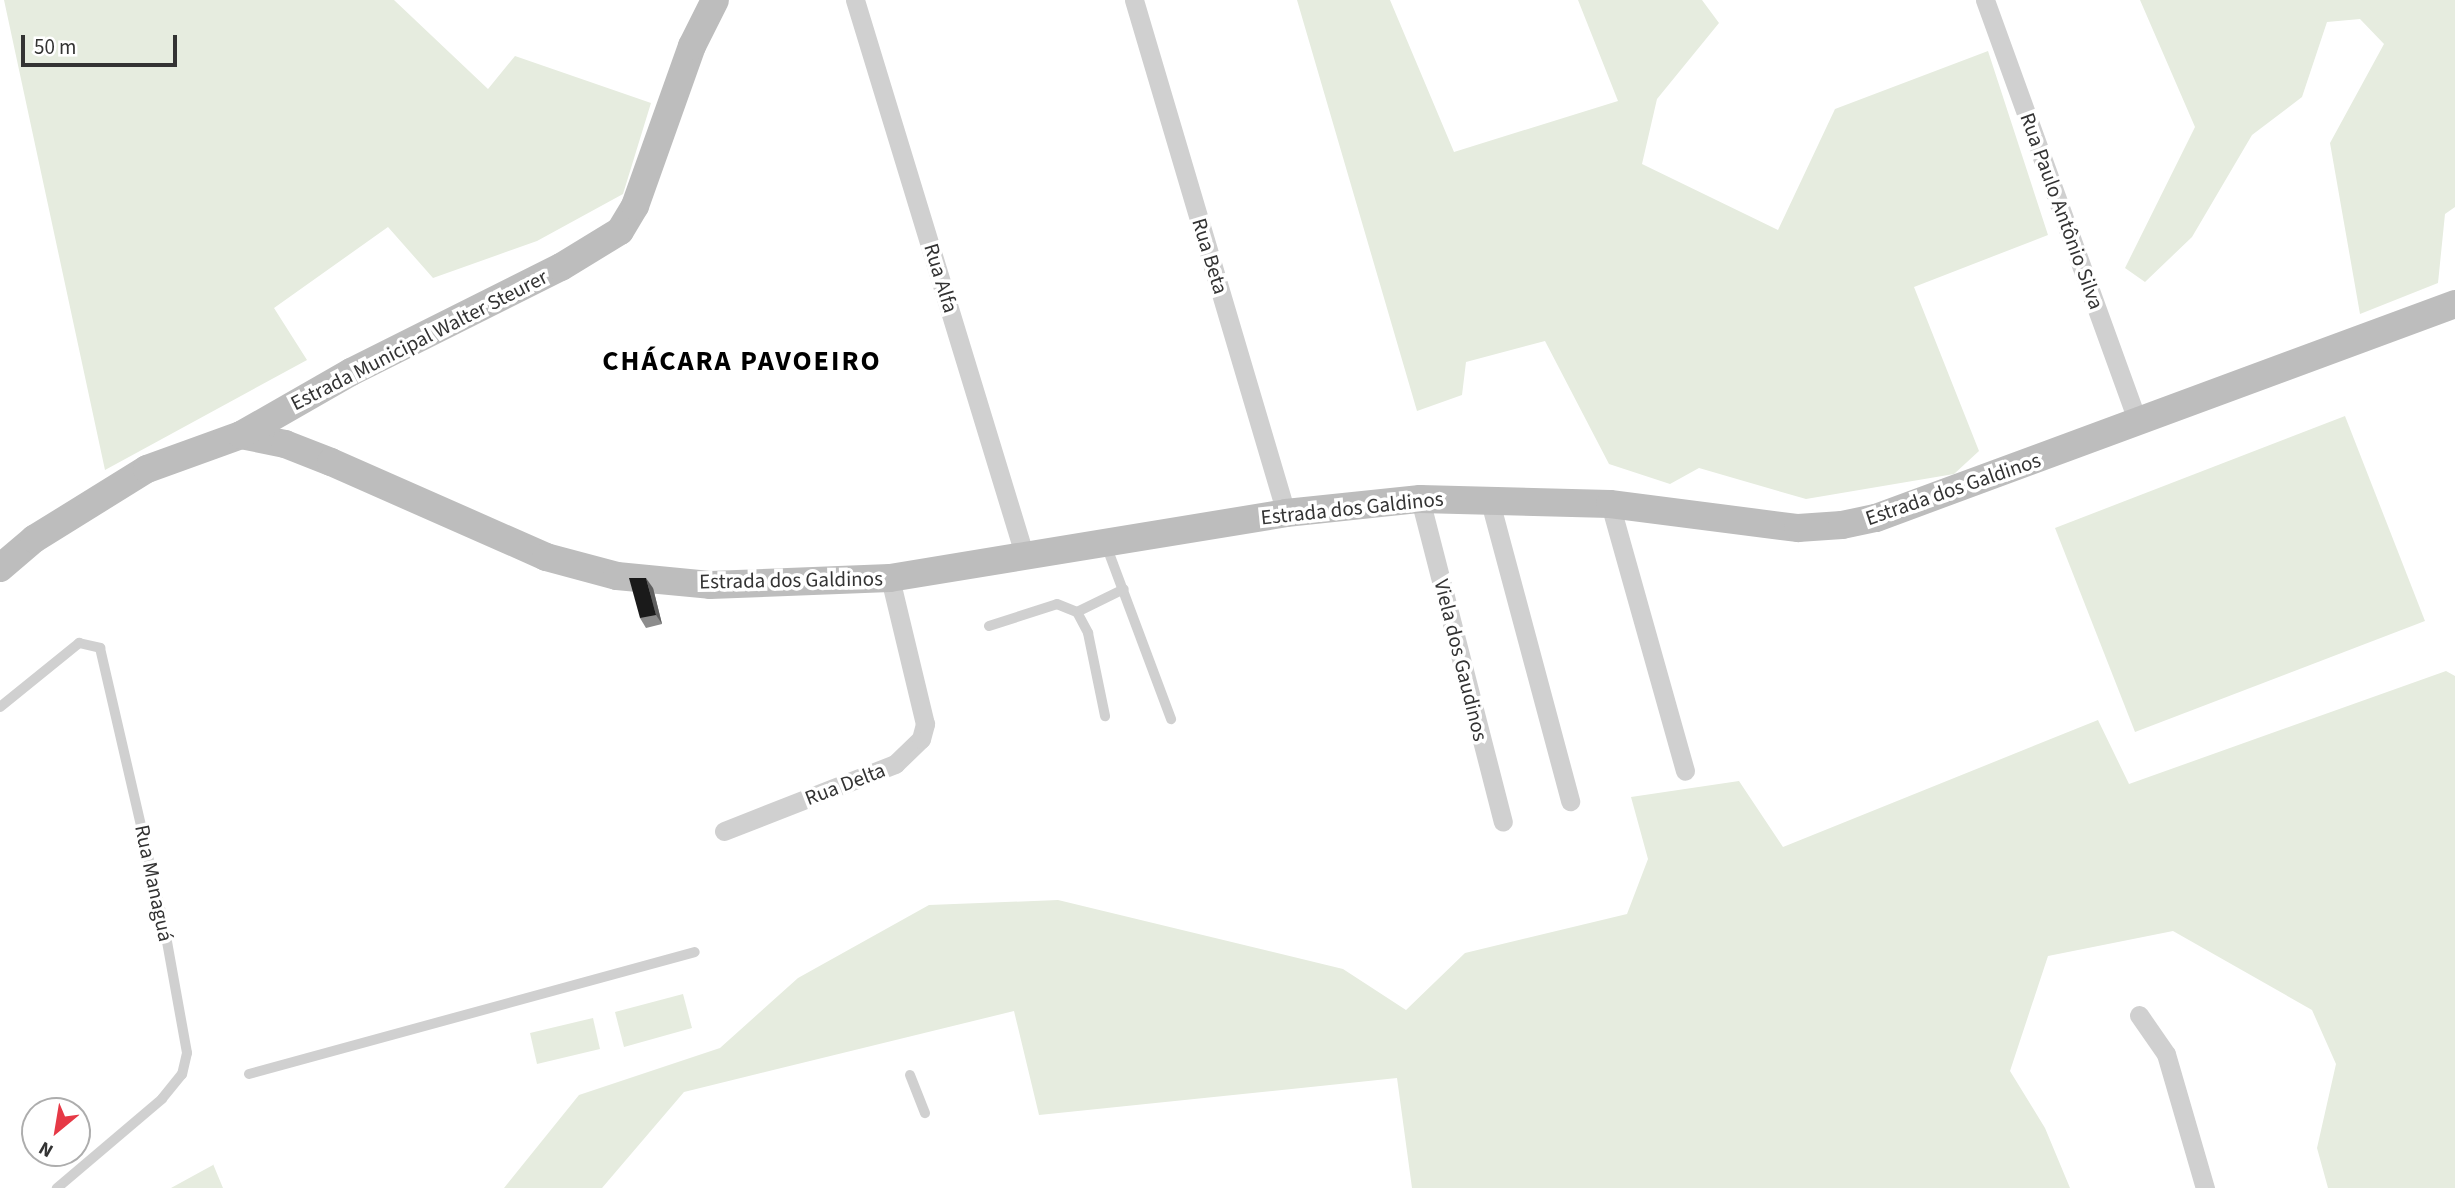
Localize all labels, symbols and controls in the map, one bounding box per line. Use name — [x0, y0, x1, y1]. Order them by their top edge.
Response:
scale bar — [24, 21, 180, 65]
text: 50 m — [34, 32, 76, 62]
street label: Rua Paulo Antônio Silva — [2015, 109, 2109, 313]
street label: Rua Beta — [1187, 215, 1233, 297]
street label: Rua Alfa — [919, 240, 963, 316]
street label: Estrada Municipal Walter Steurer — [286, 264, 552, 416]
district label: CHÁCARA PAVOEIRO — [604, 344, 880, 378]
street label: Estrada dos Galdinos — [1862, 447, 2044, 531]
street label: Estrada dos Galdinos — [1259, 486, 1445, 530]
street label: Estrada dos Galdinos — [699, 566, 883, 594]
street label: Viela dos Gaudinos — [1429, 576, 1493, 744]
street label: Rua Delta — [801, 757, 889, 811]
street label: Rua Managuá — [129, 822, 179, 944]
north arrow — [21, 1097, 91, 1167]
text: N — [34, 1134, 58, 1164]

